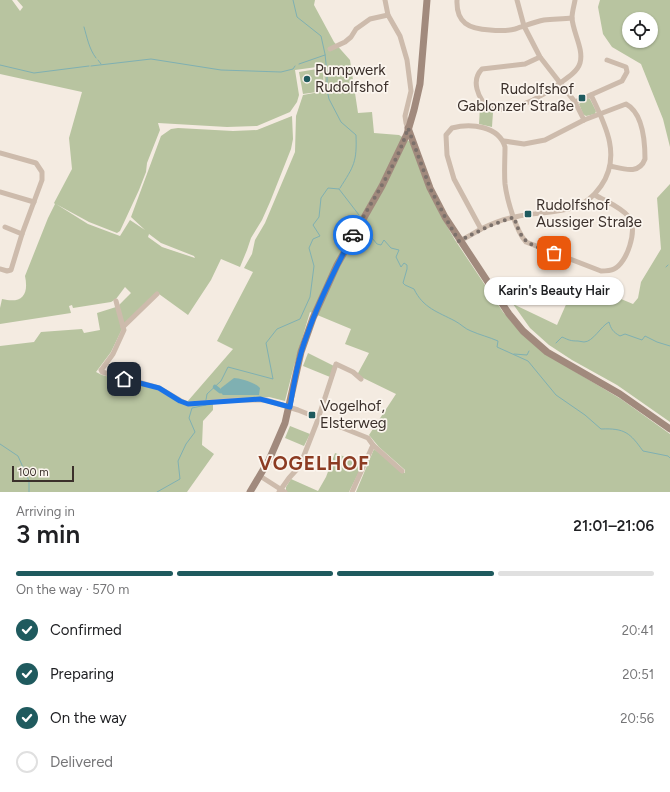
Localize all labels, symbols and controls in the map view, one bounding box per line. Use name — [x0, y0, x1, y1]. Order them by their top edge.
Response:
map controls — [622, 12, 658, 48]
button: locate — [622, 12, 658, 48]
place label: Pumpwerk Rudolfshof — [315, 61, 389, 96]
marker: Pumpwerk Rudolfshof — [302, 74, 312, 84]
place label: Rudolfshof Gablonzer Straße — [457, 80, 574, 115]
marker: Rudolfshof Gablonzer Straße — [577, 93, 587, 103]
place label: Rudolfshof Aussiger Straße — [536, 196, 642, 231]
marker: Rudolfshof Aussiger Straße — [523, 209, 533, 219]
courier — [333, 215, 373, 255]
icon: car — [342, 224, 364, 246]
pin — [537, 236, 571, 270]
icon: bag — [543, 242, 565, 264]
callout: Karin's Beauty Hair — [484, 277, 624, 305]
text: Karin's Beauty Hair — [498, 283, 610, 298]
pin — [107, 362, 141, 396]
icon: home — [113, 368, 135, 390]
place label: Vogelhof, Elsterweg — [320, 397, 387, 432]
marker: Vogelhof, Elsterweg — [307, 410, 317, 420]
district label: VOGELHOF — [258, 452, 370, 475]
scale bar — [12, 464, 74, 483]
text: 100 m — [18, 466, 49, 479]
text: Arriving in — [16, 504, 75, 519]
text: 21:01–21:06 — [573, 517, 654, 535]
text: 3 min — [16, 518, 80, 550]
text: On the way · 570 m — [16, 582, 129, 597]
icon: check — [16, 619, 38, 641]
text: Confirmed — [50, 621, 122, 639]
text: 20:41 — [622, 623, 654, 638]
icon: check — [16, 663, 38, 685]
text: Preparing — [50, 665, 114, 683]
text: 20:51 — [622, 667, 654, 682]
icon: check — [16, 707, 38, 729]
text: On the way — [50, 709, 127, 727]
text: 20:56 — [620, 711, 654, 726]
text: Delivered — [50, 753, 113, 771]

